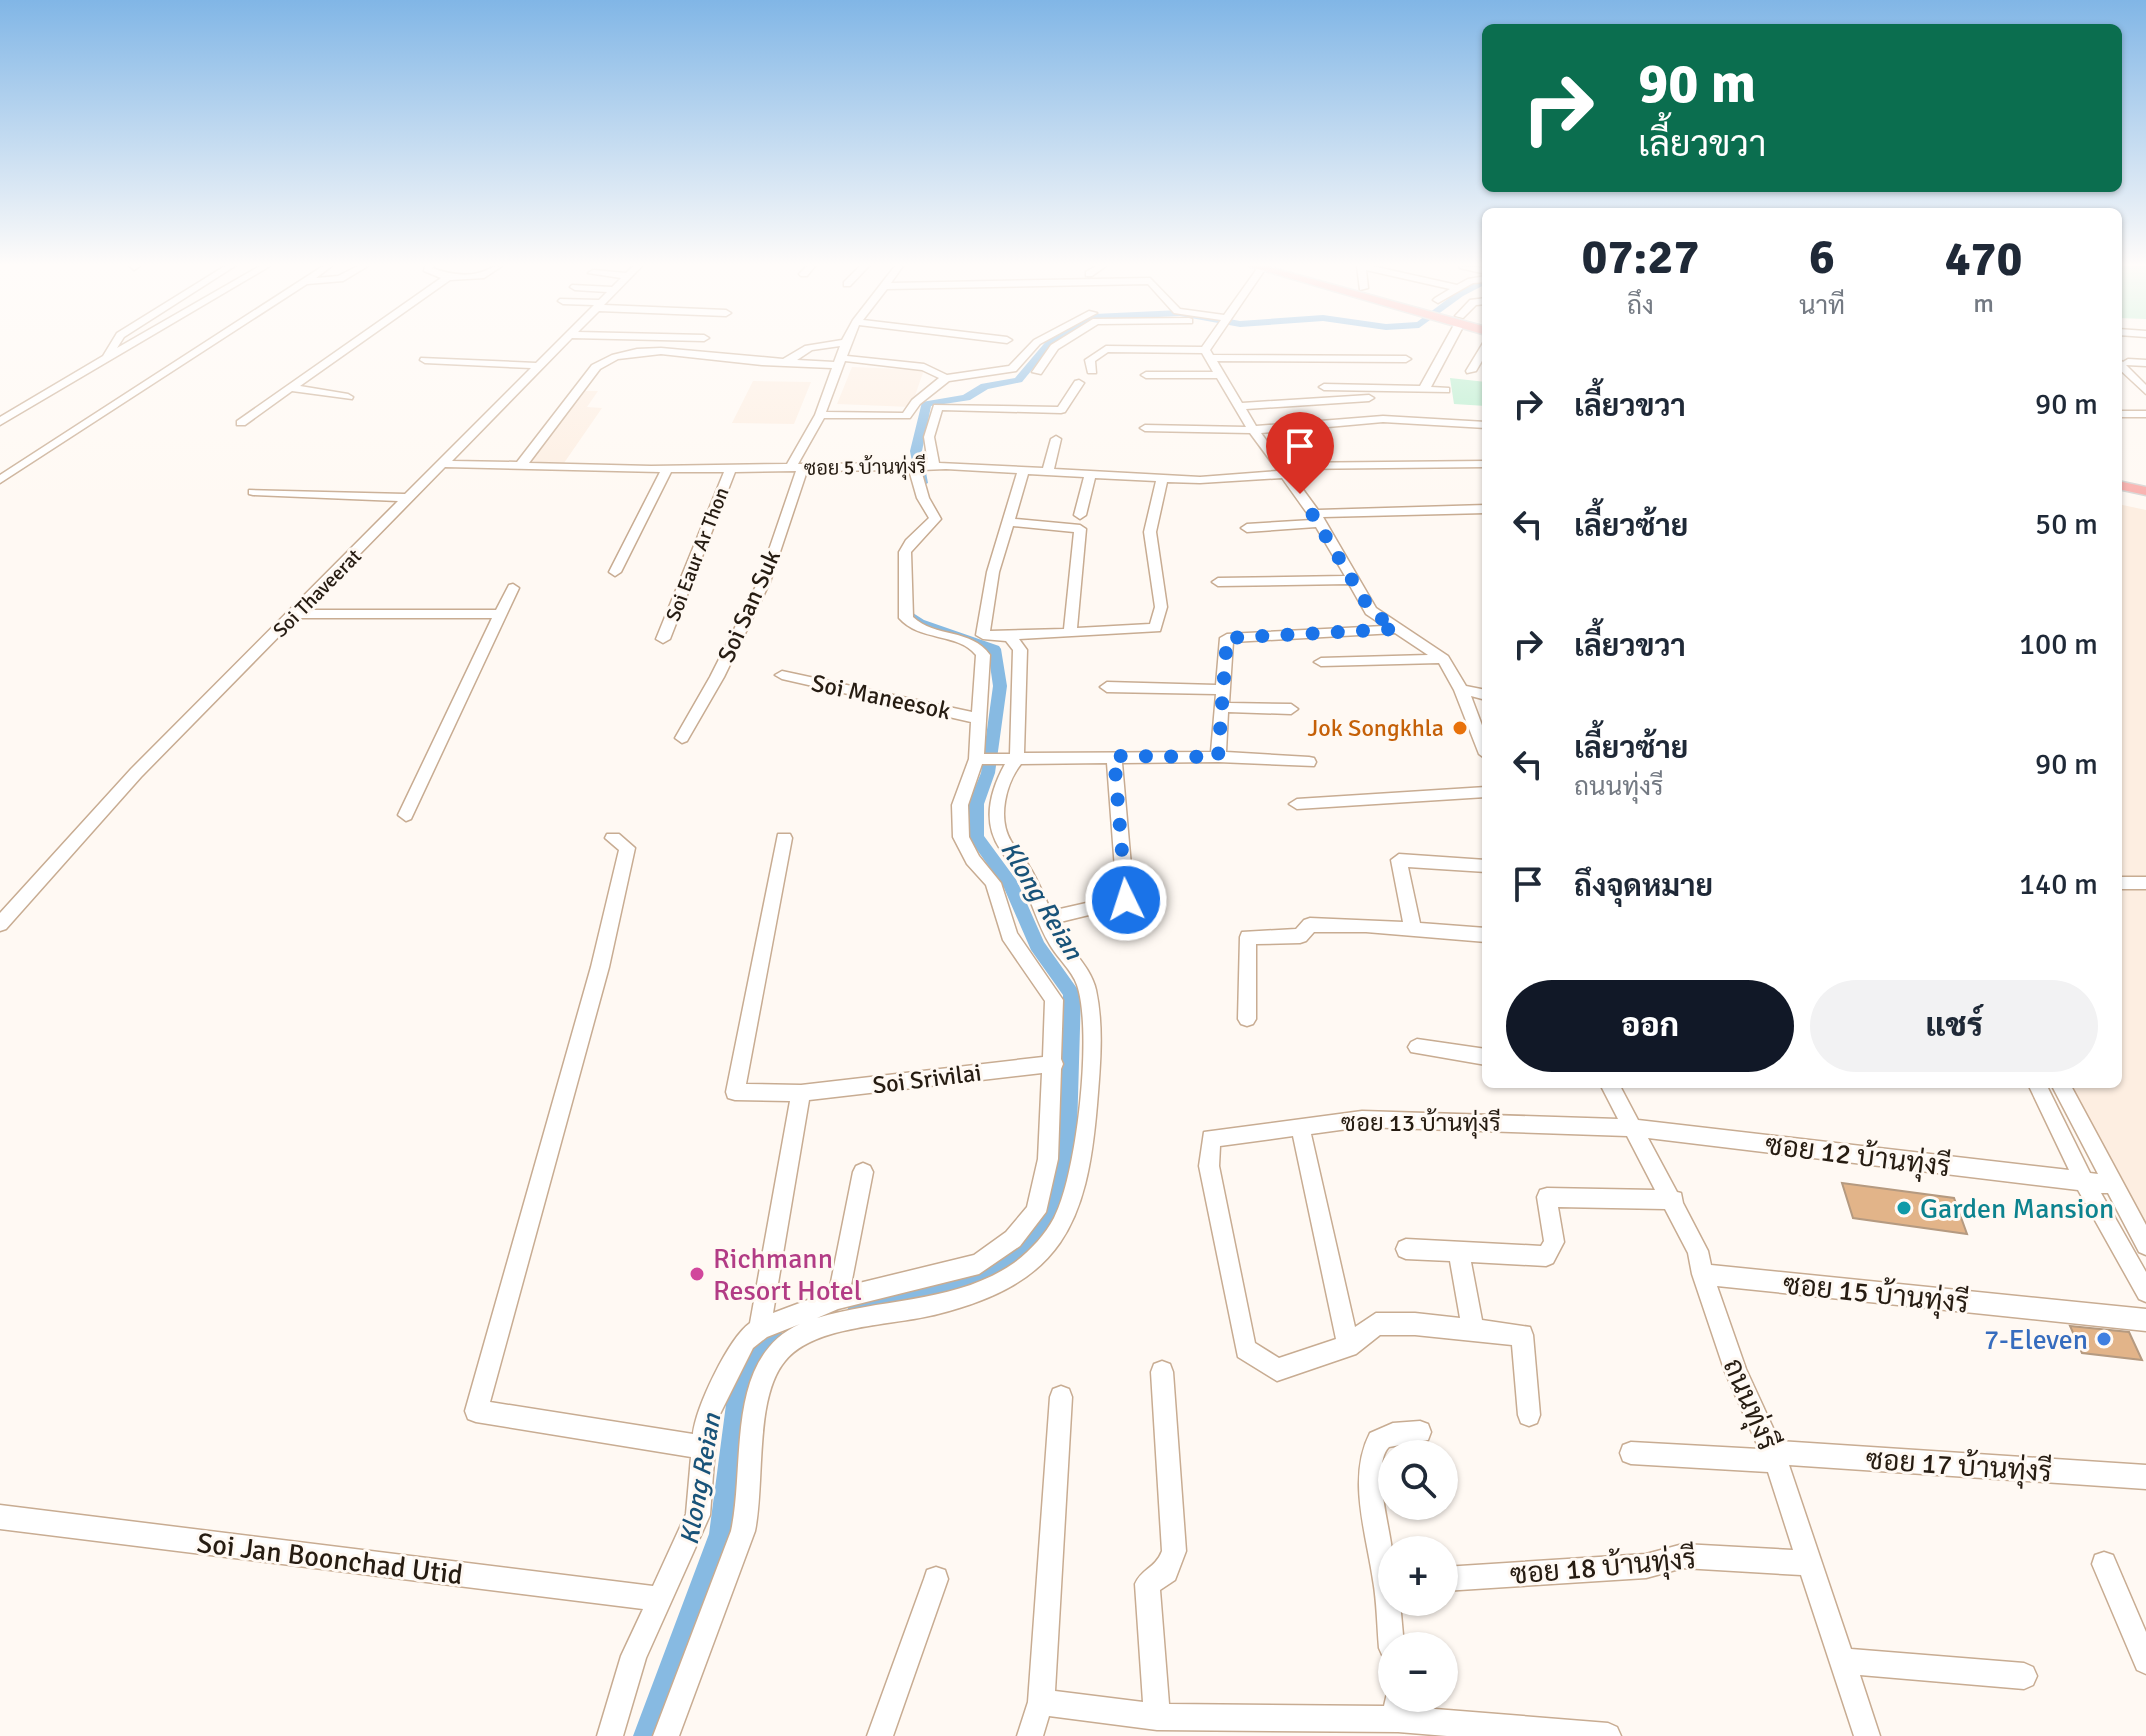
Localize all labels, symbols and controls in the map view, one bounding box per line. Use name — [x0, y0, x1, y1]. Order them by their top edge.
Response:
text: 90 m — [1638, 49, 1756, 118]
icon: right — [1506, 56, 1610, 160]
text: เลี้ยวขวา — [1638, 122, 1766, 167]
text: 07:27 — [1582, 228, 1699, 287]
text: 6 — [1809, 228, 1835, 287]
text: 470 — [1945, 230, 2022, 289]
text: m — [1973, 288, 1994, 320]
text: ถึง — [1627, 290, 1654, 322]
text: นาที — [1799, 290, 1845, 322]
icon: right — [1506, 382, 1550, 426]
text: 90 m — [2035, 386, 2098, 423]
text: เลี้ยวขวา — [1574, 388, 1686, 425]
pin — [1266, 412, 1334, 494]
icon: arrive — [1278, 424, 1322, 468]
street label: ซอย 5 บ้านทุ่งรี — [804, 453, 926, 482]
street label: Soi Eaur Ar Thon — [660, 484, 734, 625]
icon: left — [1506, 502, 1550, 546]
text: 50 m — [2035, 506, 2098, 543]
text: เลี้ยวซ้าย — [1574, 508, 1688, 545]
street label: Soi Thaveerat — [268, 544, 367, 643]
street label: Soi San Suk — [711, 545, 787, 667]
icon: right — [1506, 622, 1550, 666]
text: 100 m — [2019, 626, 2098, 663]
text: เลี้ยวขวา — [1574, 628, 1686, 665]
street label: Soi Maneesok — [809, 668, 953, 726]
place label: Jok Songkhla — [1308, 713, 1444, 743]
marker: Jok Songkhla — [1451, 719, 1469, 737]
text: เลี้ยวซ้าย — [1574, 730, 1688, 767]
icon: left — [1506, 742, 1550, 786]
text: 90 m — [2035, 746, 2098, 783]
text: ถนนทุ่งรี — [1574, 771, 1664, 803]
water label: Klong Reian — [993, 835, 1089, 966]
position arrow — [1084, 858, 1168, 942]
icon: arrive — [1506, 862, 1550, 906]
text: 140 m — [2019, 866, 2098, 903]
text: ถึงจุดหมาย — [1574, 868, 1713, 905]
button: ออก — [1506, 980, 1794, 1072]
button: แชร์ — [1810, 980, 2098, 1072]
street label: Soi Srivilai — [871, 1057, 983, 1101]
street label: ซอย 13 บ้านทุ่งรี — [1341, 1108, 1501, 1139]
street label: ซอย 12 บ้านทุ่งรี — [1763, 1126, 1953, 1186]
place label: Garden Mansion — [1920, 1192, 2114, 1226]
marker: Garden Mansion — [1895, 1199, 1913, 1217]
place label: Richmann Resort Hotel — [713, 1242, 862, 1308]
marker: Richmann Resort Hotel — [688, 1265, 706, 1283]
street label: ซอย 15 บ้านทุ่งรี — [1781, 1265, 1971, 1323]
place label: 7-Eleven — [1984, 1323, 2088, 1357]
marker: 7-Eleven — [2095, 1330, 2113, 1348]
street label: ถนนทุ่งรี — [1714, 1353, 1786, 1456]
water label: Klong Reian — [674, 1410, 728, 1547]
map controls — [1378, 1440, 1458, 1712]
button: search — [1378, 1440, 1458, 1520]
street label: ซอย 17 บ้านทุ่งรี — [1865, 1441, 2053, 1491]
street label: Soi Jan Boonchad Utid — [195, 1526, 465, 1592]
button: + — [1378, 1536, 1458, 1616]
street label: ซอย 18 บ้านทุ่งรี — [1509, 1540, 1698, 1594]
button: − — [1378, 1632, 1458, 1712]

